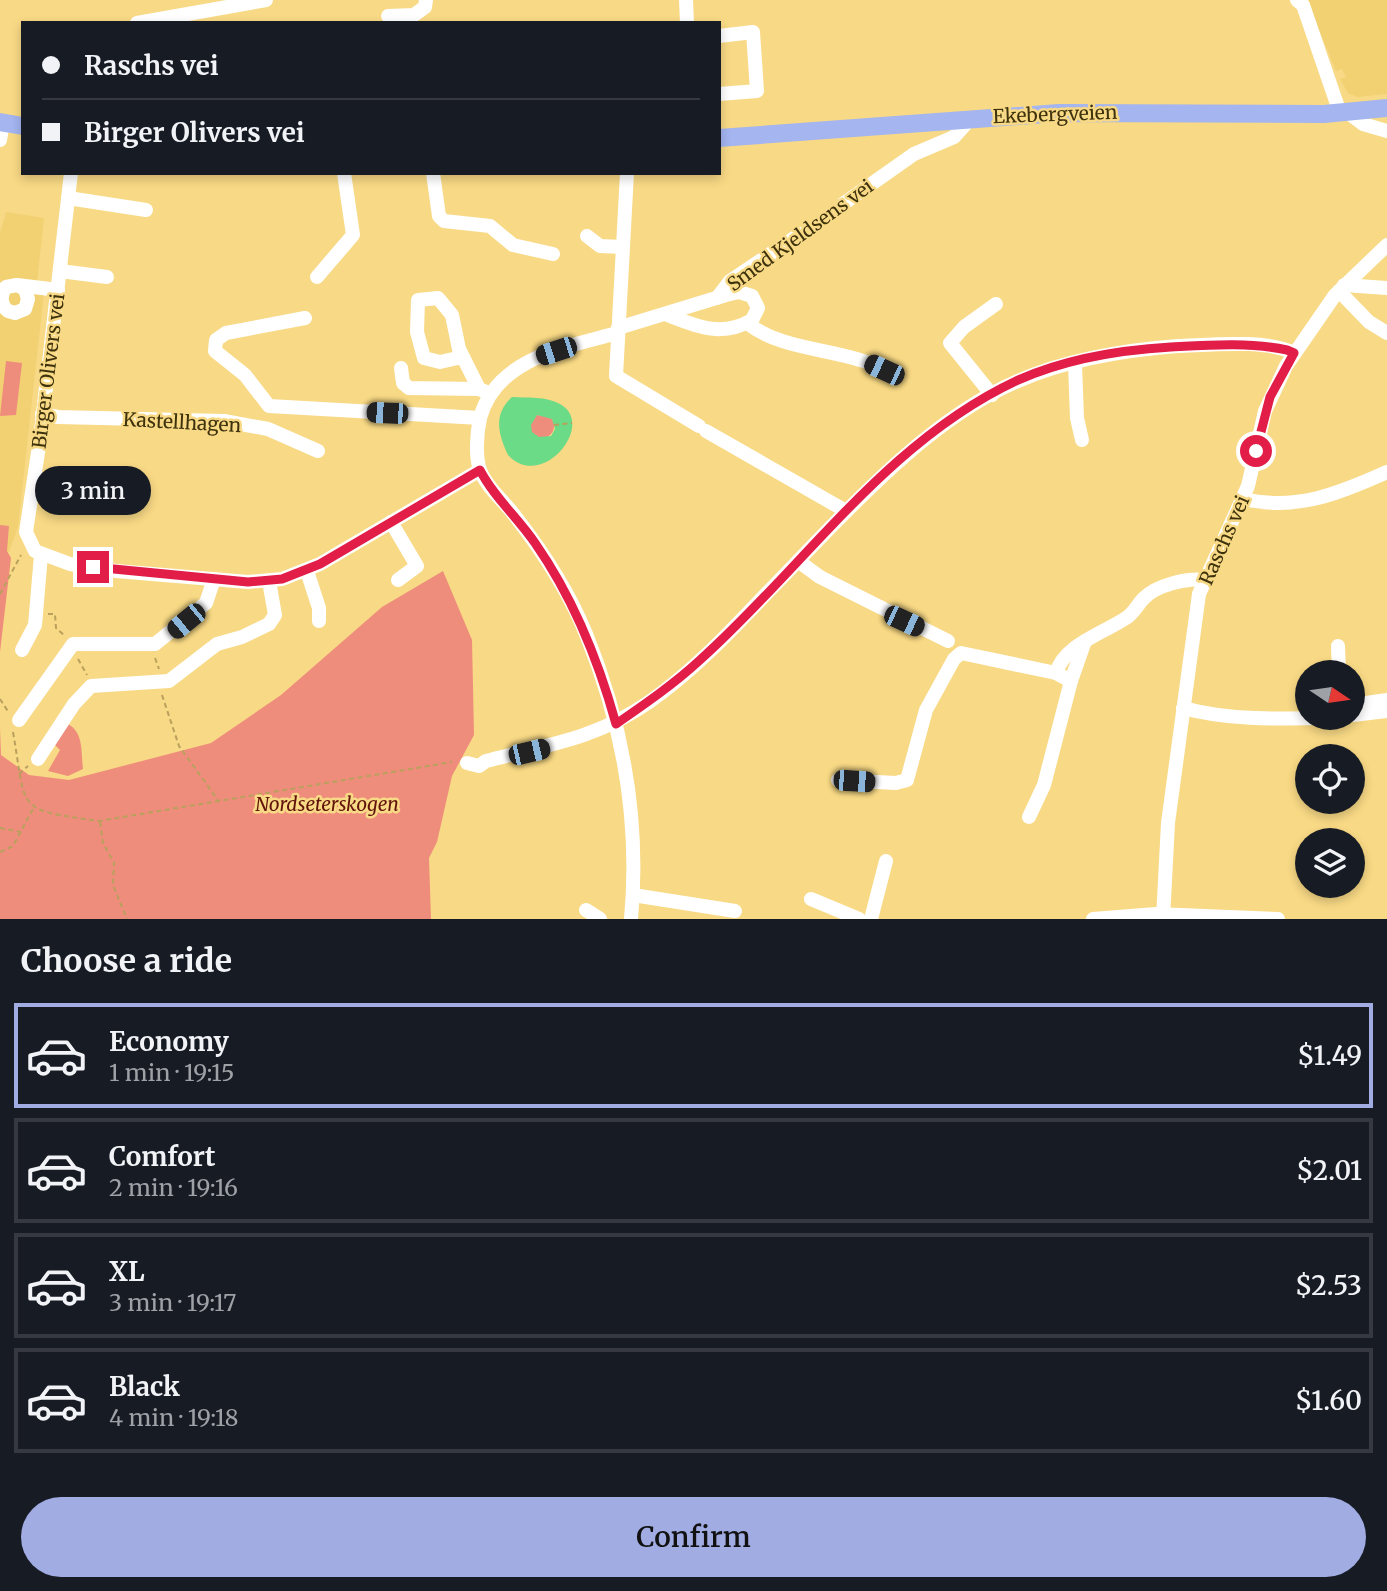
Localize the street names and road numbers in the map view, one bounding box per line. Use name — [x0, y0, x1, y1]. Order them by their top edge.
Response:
street label: Ekebergveien — [992, 100, 1118, 128]
street label: Smed Kjeldsens vei — [722, 174, 878, 296]
street label: Birger Olivers vei — [27, 292, 69, 450]
street label: Kastellhagen — [122, 407, 242, 437]
street label: Raschs vei — [1194, 492, 1254, 588]

